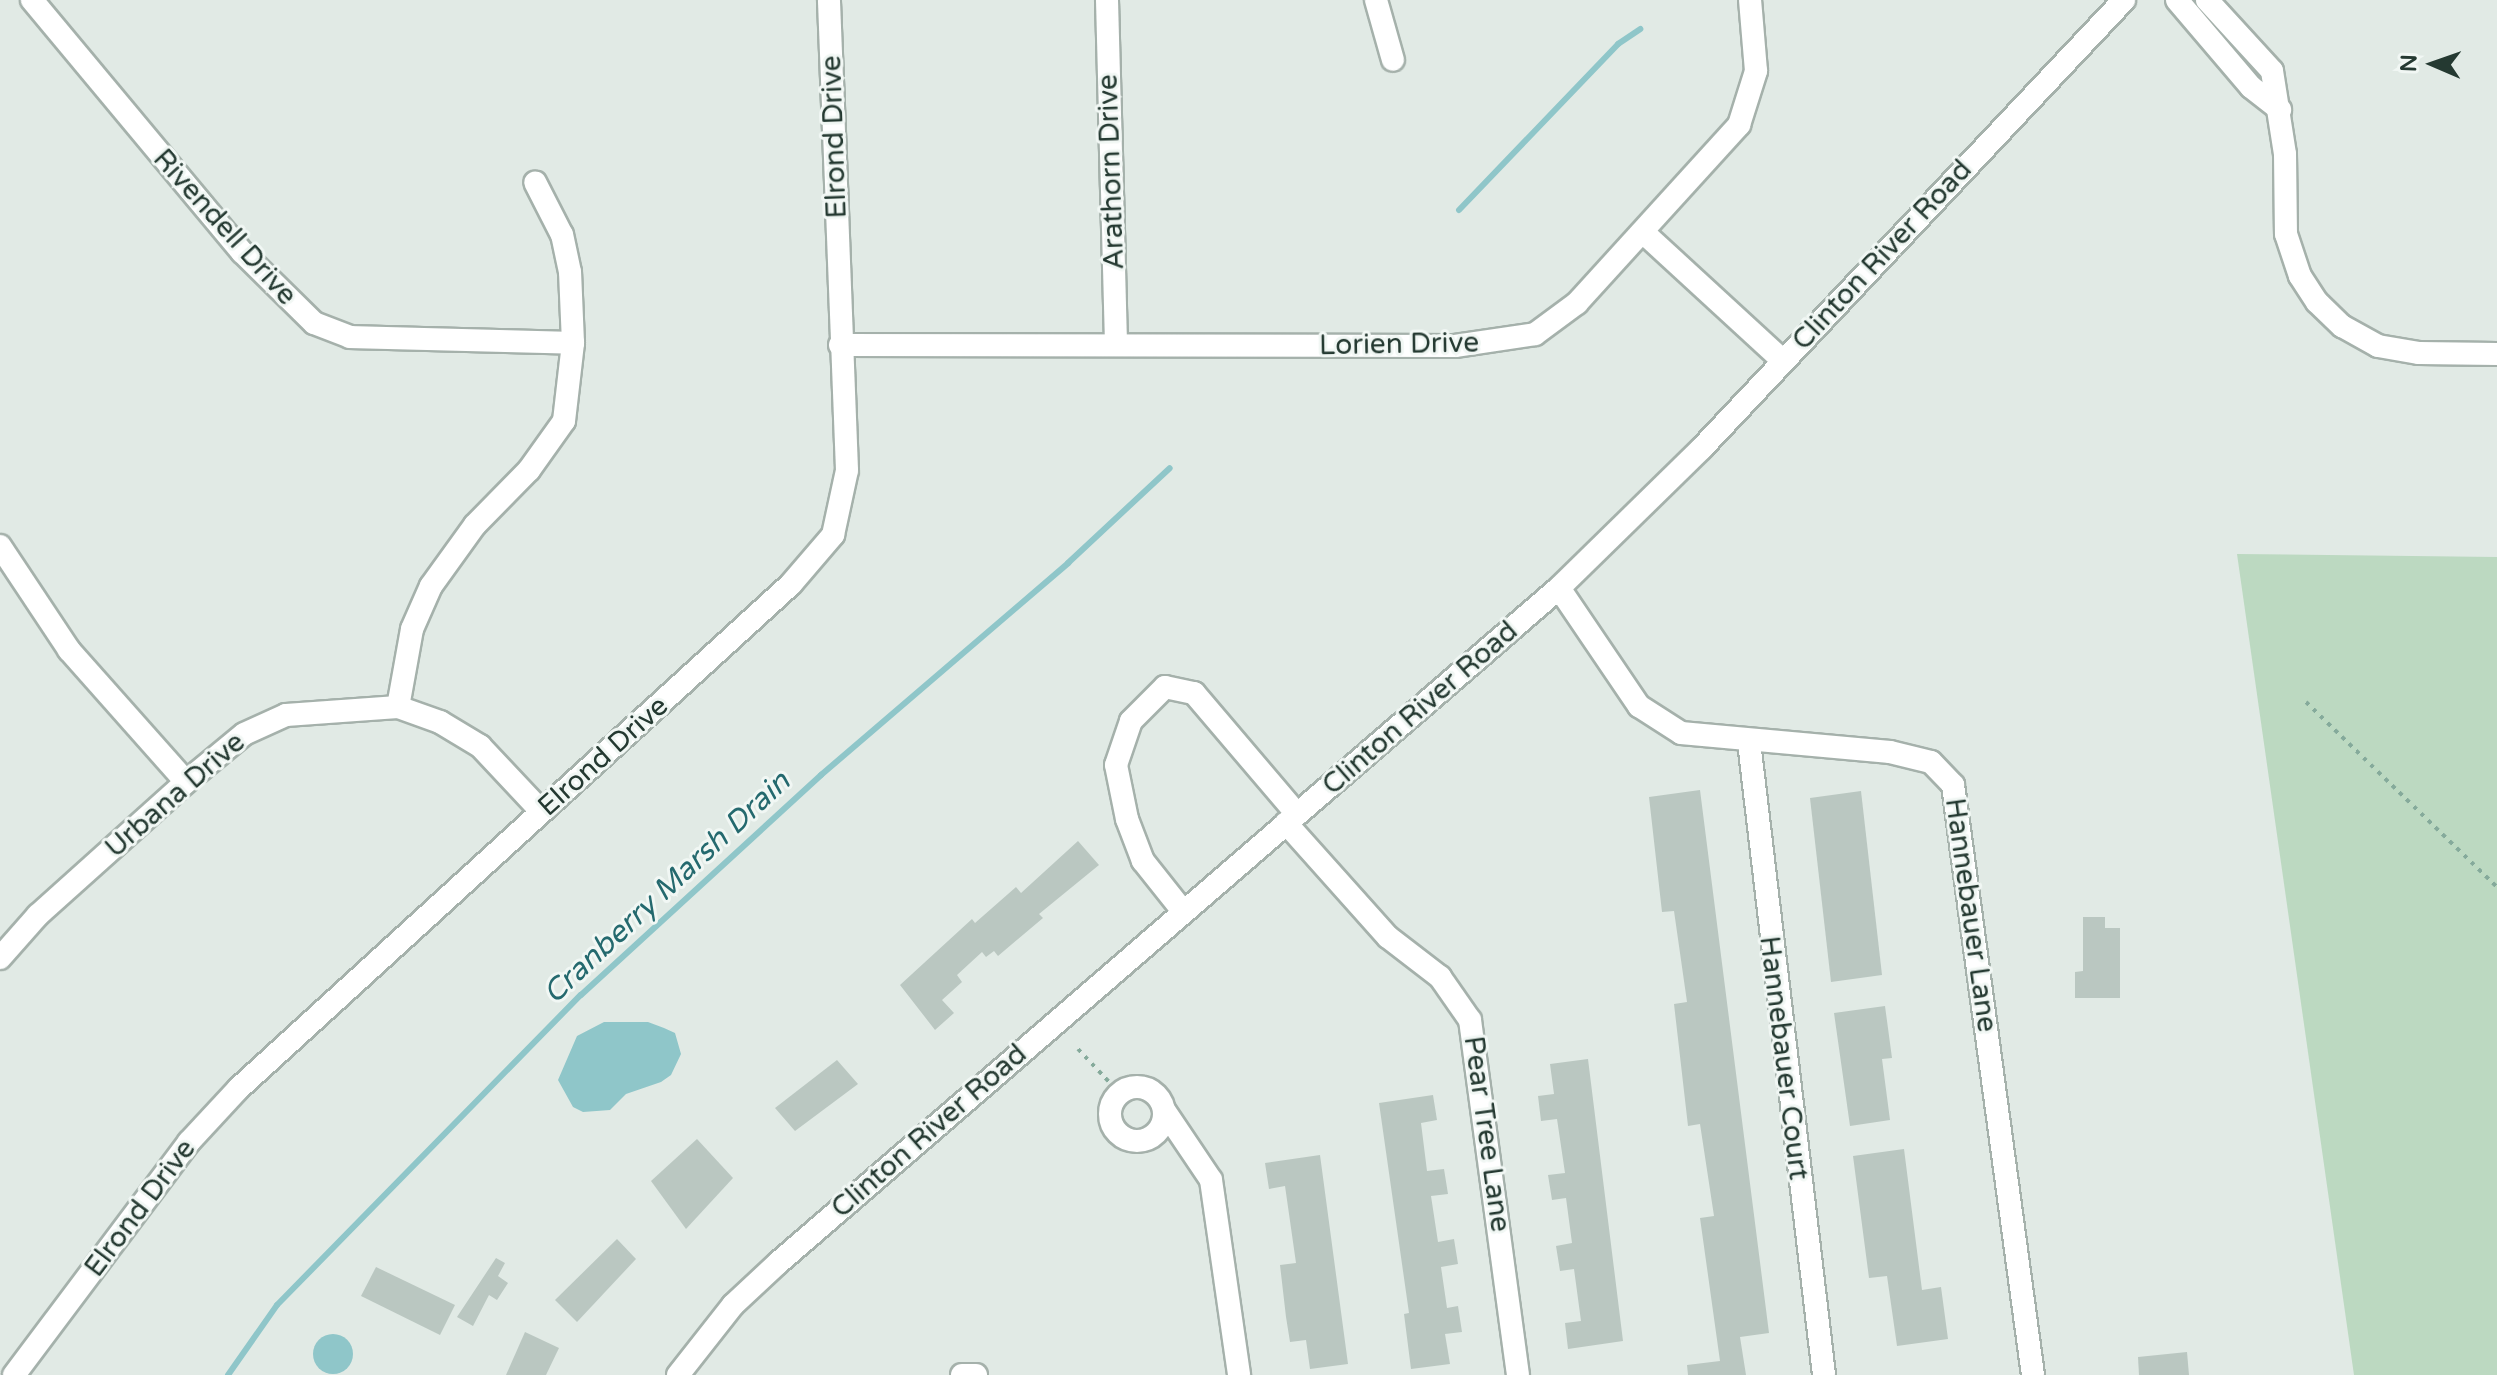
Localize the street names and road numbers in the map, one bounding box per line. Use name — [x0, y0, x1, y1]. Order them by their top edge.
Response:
street label: Elrond Drive — [814, 55, 854, 219]
street label: Arathorn Drive — [1091, 74, 1131, 270]
street label: Rivendell Drive — [146, 142, 304, 312]
street label: Clinton River Road — [1785, 153, 1979, 357]
street label: Lorien Drive — [1319, 326, 1479, 362]
street label: Clinton River Road — [1315, 614, 1525, 802]
street label: Elrond Drive — [531, 689, 675, 823]
street label: Urbana Drive — [98, 725, 252, 865]
street label: Hannebauer Lane — [1938, 796, 2004, 1034]
street label: Hannebauer Court — [1752, 934, 1816, 1182]
street label: Pear Tree Lane — [1457, 1034, 1517, 1234]
street label: Clinton River Road — [824, 1037, 1034, 1225]
street label: Elrond Drive — [77, 1133, 203, 1283]

